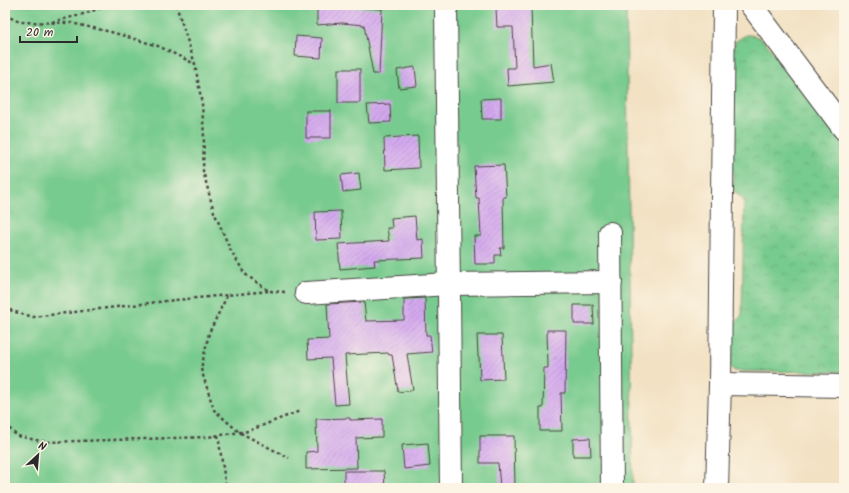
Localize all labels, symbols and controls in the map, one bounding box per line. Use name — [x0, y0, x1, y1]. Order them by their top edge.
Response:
scale bar — [20, 18, 77, 44]
text: 20 m — [26, 23, 54, 42]
north arrow — [18, 435, 58, 475]
text: N — [35, 437, 49, 457]

